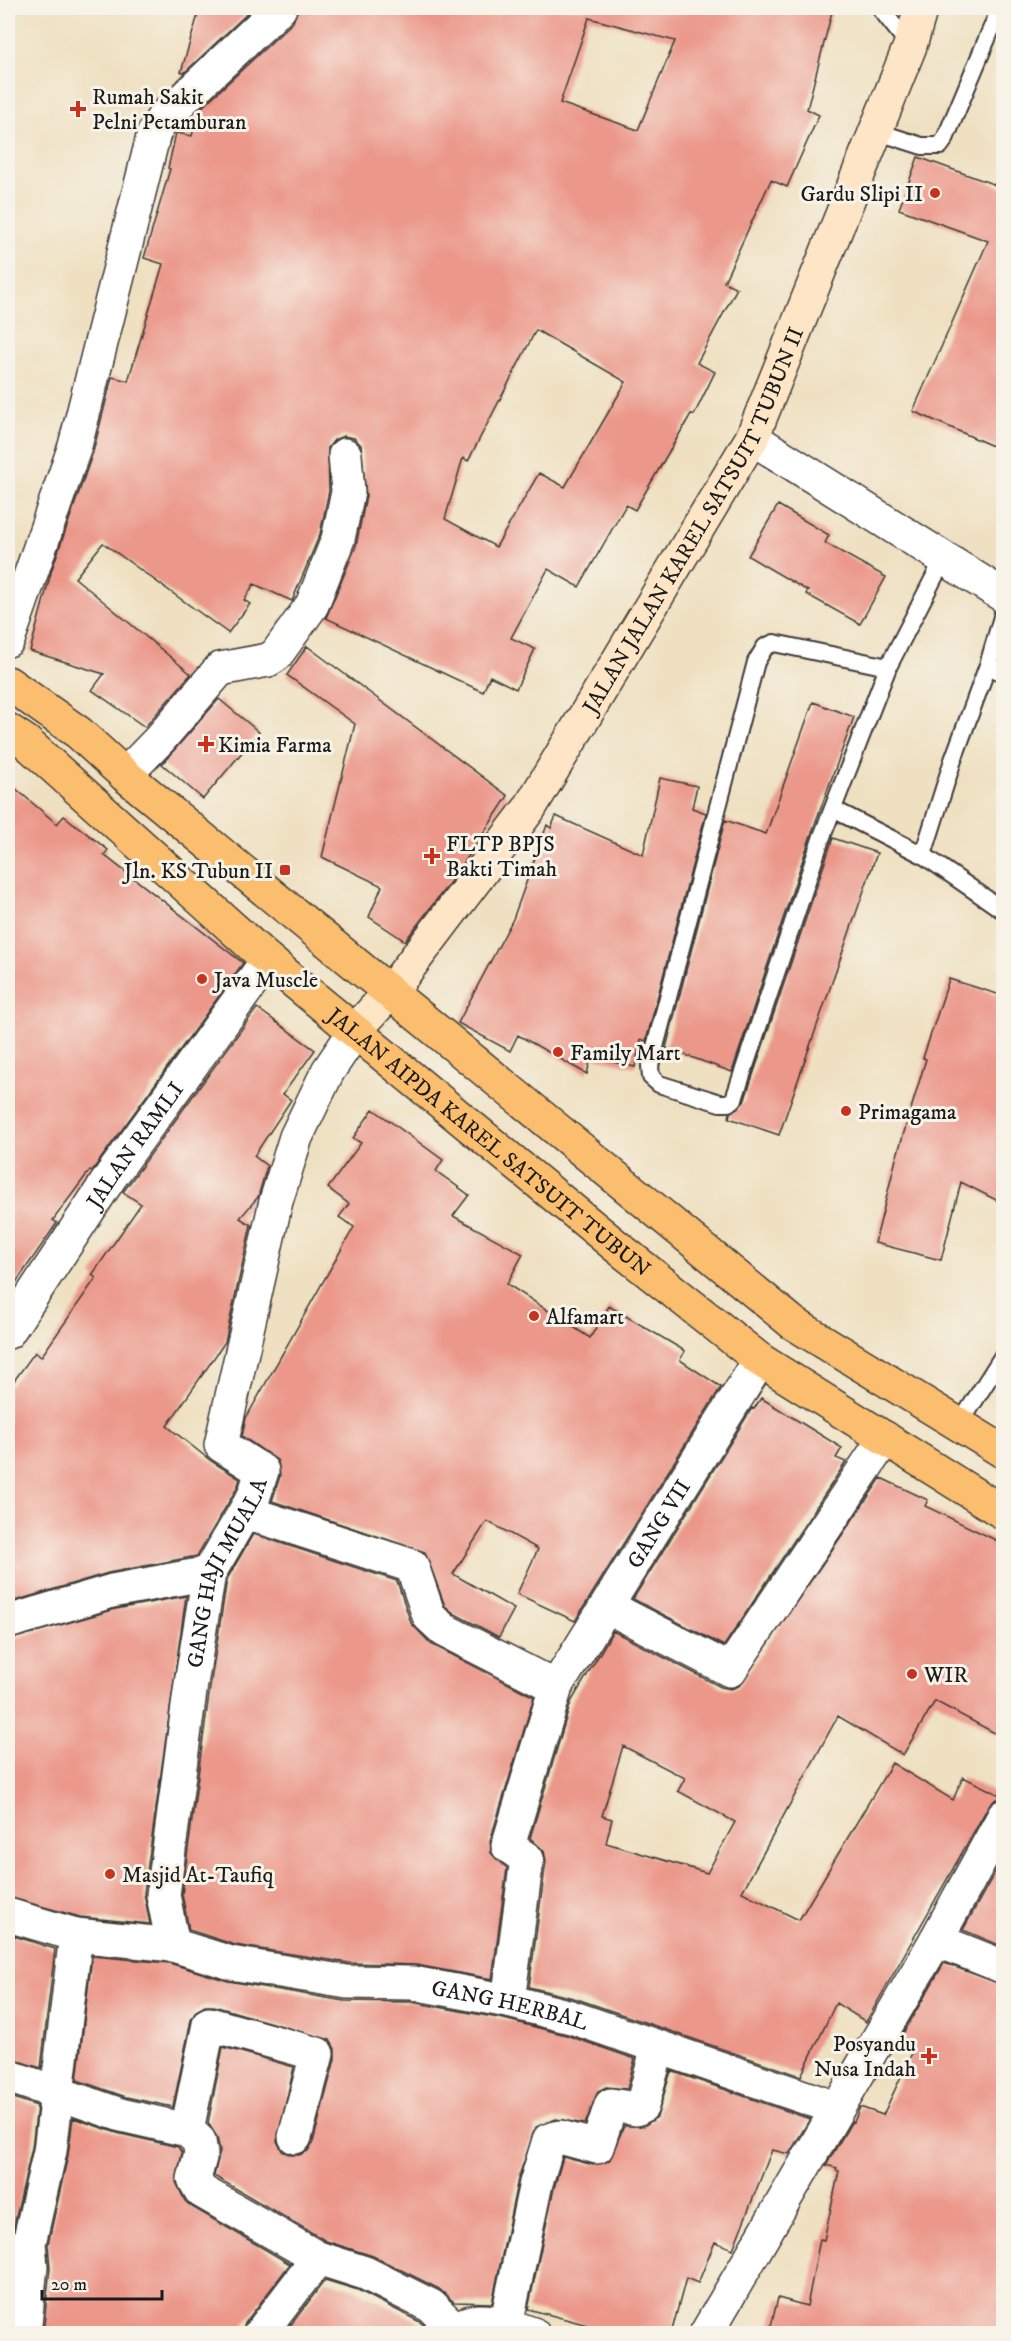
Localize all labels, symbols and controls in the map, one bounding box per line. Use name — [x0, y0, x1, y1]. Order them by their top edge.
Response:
place label: Rumah Sakit Pelni Petamburan — [92, 84, 247, 136]
marker: Rumah Sakit Pelni Petamburan — [69, 100, 87, 118]
place label: Gardu Slipi II — [800, 181, 923, 208]
marker: Gardu Slipi II — [928, 186, 942, 200]
street label: JALAN JALAN KAREL SATSUIT TUBUN II — [576, 323, 810, 721]
place label: Kimia Farma — [218, 732, 332, 759]
marker: Kimia Farma — [199, 737, 213, 751]
place label: FLTP BPJS Bakti Timah — [446, 831, 558, 883]
marker: FLTP BPJS Bakti Timah — [423, 847, 441, 865]
place label: Jln. KS Tubun II — [122, 858, 273, 885]
marker: Jln. KS Tubun II — [278, 863, 292, 877]
place label: Java Muscle — [212, 967, 318, 994]
marker: Java Muscle — [195, 972, 209, 986]
street label: JALAN AIPDA KAREL SATSUIT TUBUN — [320, 1001, 656, 1283]
place label: Family Mart — [570, 1040, 681, 1067]
marker: Family Mart — [551, 1045, 565, 1059]
street label: JALAN RAMLI — [80, 1077, 190, 1216]
place label: Primagama — [858, 1099, 957, 1126]
marker: Primagama — [839, 1104, 853, 1118]
place label: Alfamart — [546, 1304, 624, 1331]
marker: Alfamart — [527, 1309, 541, 1323]
street label: GANG HAJI MUALA — [182, 1474, 274, 1670]
street label: GANG VII — [621, 1475, 697, 1574]
place label: WIR — [923, 1662, 968, 1689]
marker: WIR — [905, 1667, 919, 1681]
place label: Masjid At-Taufiq — [122, 1862, 274, 1889]
marker: Masjid At-Taufiq — [103, 1867, 117, 1881]
street label: GANG HERBAL — [429, 1975, 592, 2037]
place label: Posyandu Nusa Indah — [814, 2031, 916, 2083]
marker: Posyandu Nusa Indah — [920, 2047, 938, 2065]
scale bar — [42, 2263, 162, 2301]
text: 20 m — [51, 2274, 87, 2296]

